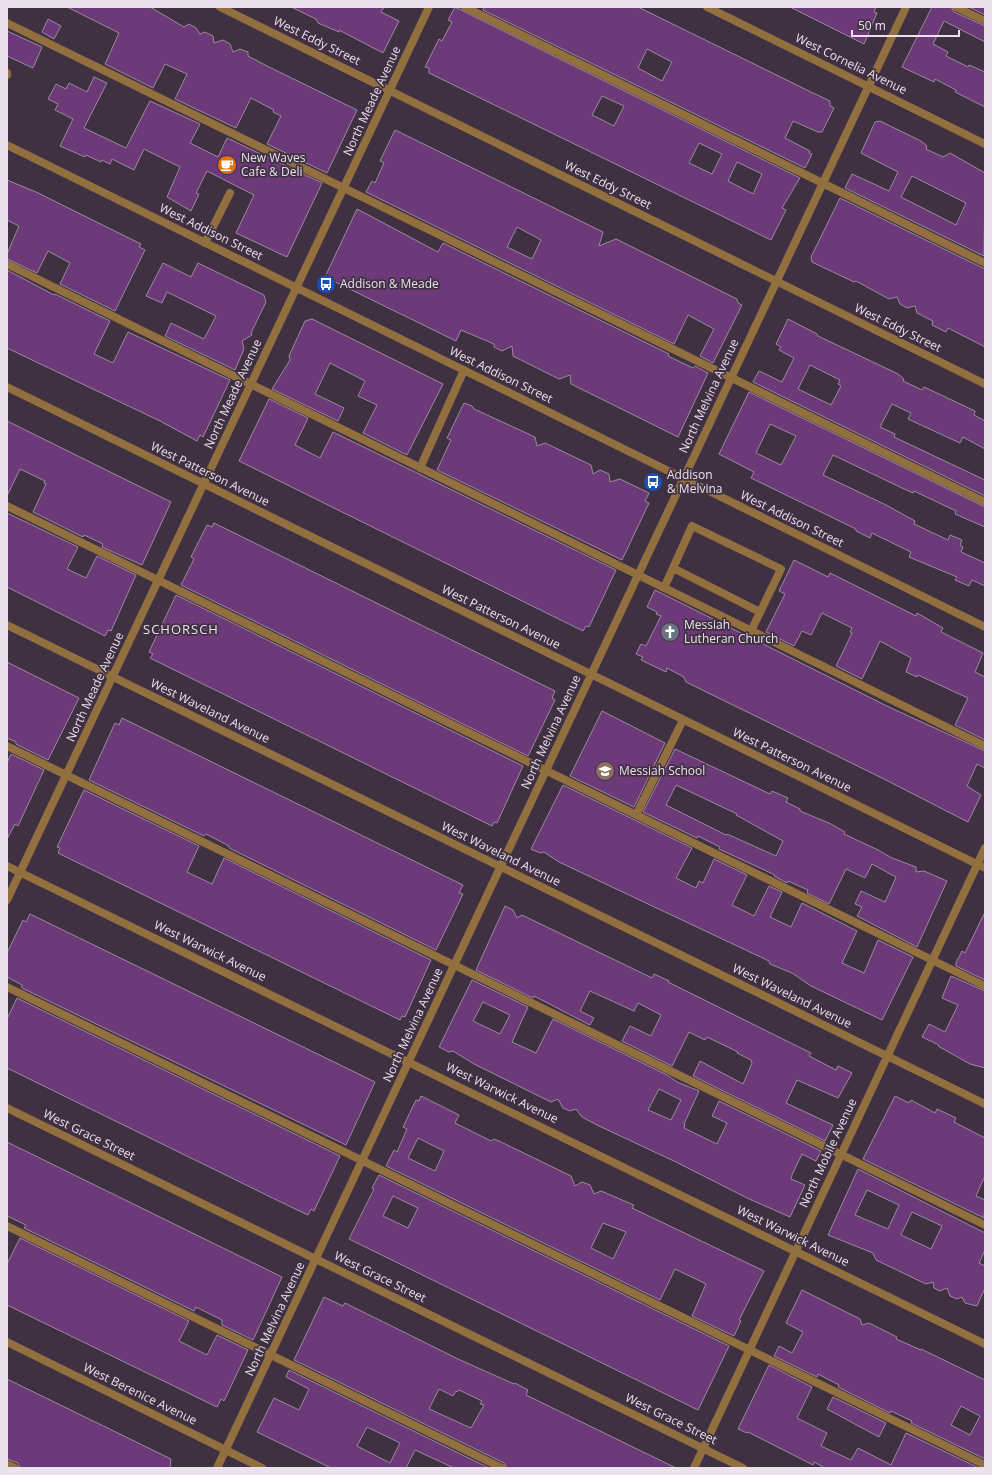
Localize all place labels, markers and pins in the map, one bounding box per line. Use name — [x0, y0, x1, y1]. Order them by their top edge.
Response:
place label: New Waves Cafe & Deli — [241, 149, 306, 180]
cafe icon: New Waves Cafe & Deli — [216, 154, 238, 176]
bus stop icon: Addison & Meade — [315, 273, 337, 295]
place label: Addison & Meade — [340, 275, 439, 292]
place label: Addison & Melvina — [667, 466, 722, 497]
bus stop icon: Addison & Melvina — [642, 471, 664, 493]
place label: Messiah Lutheran Church — [684, 616, 778, 647]
church icon: Messiah Lutheran Church — [659, 621, 681, 643]
school or university icon: Messiah School — [594, 760, 616, 782]
place label: Messiah School — [619, 762, 705, 779]

